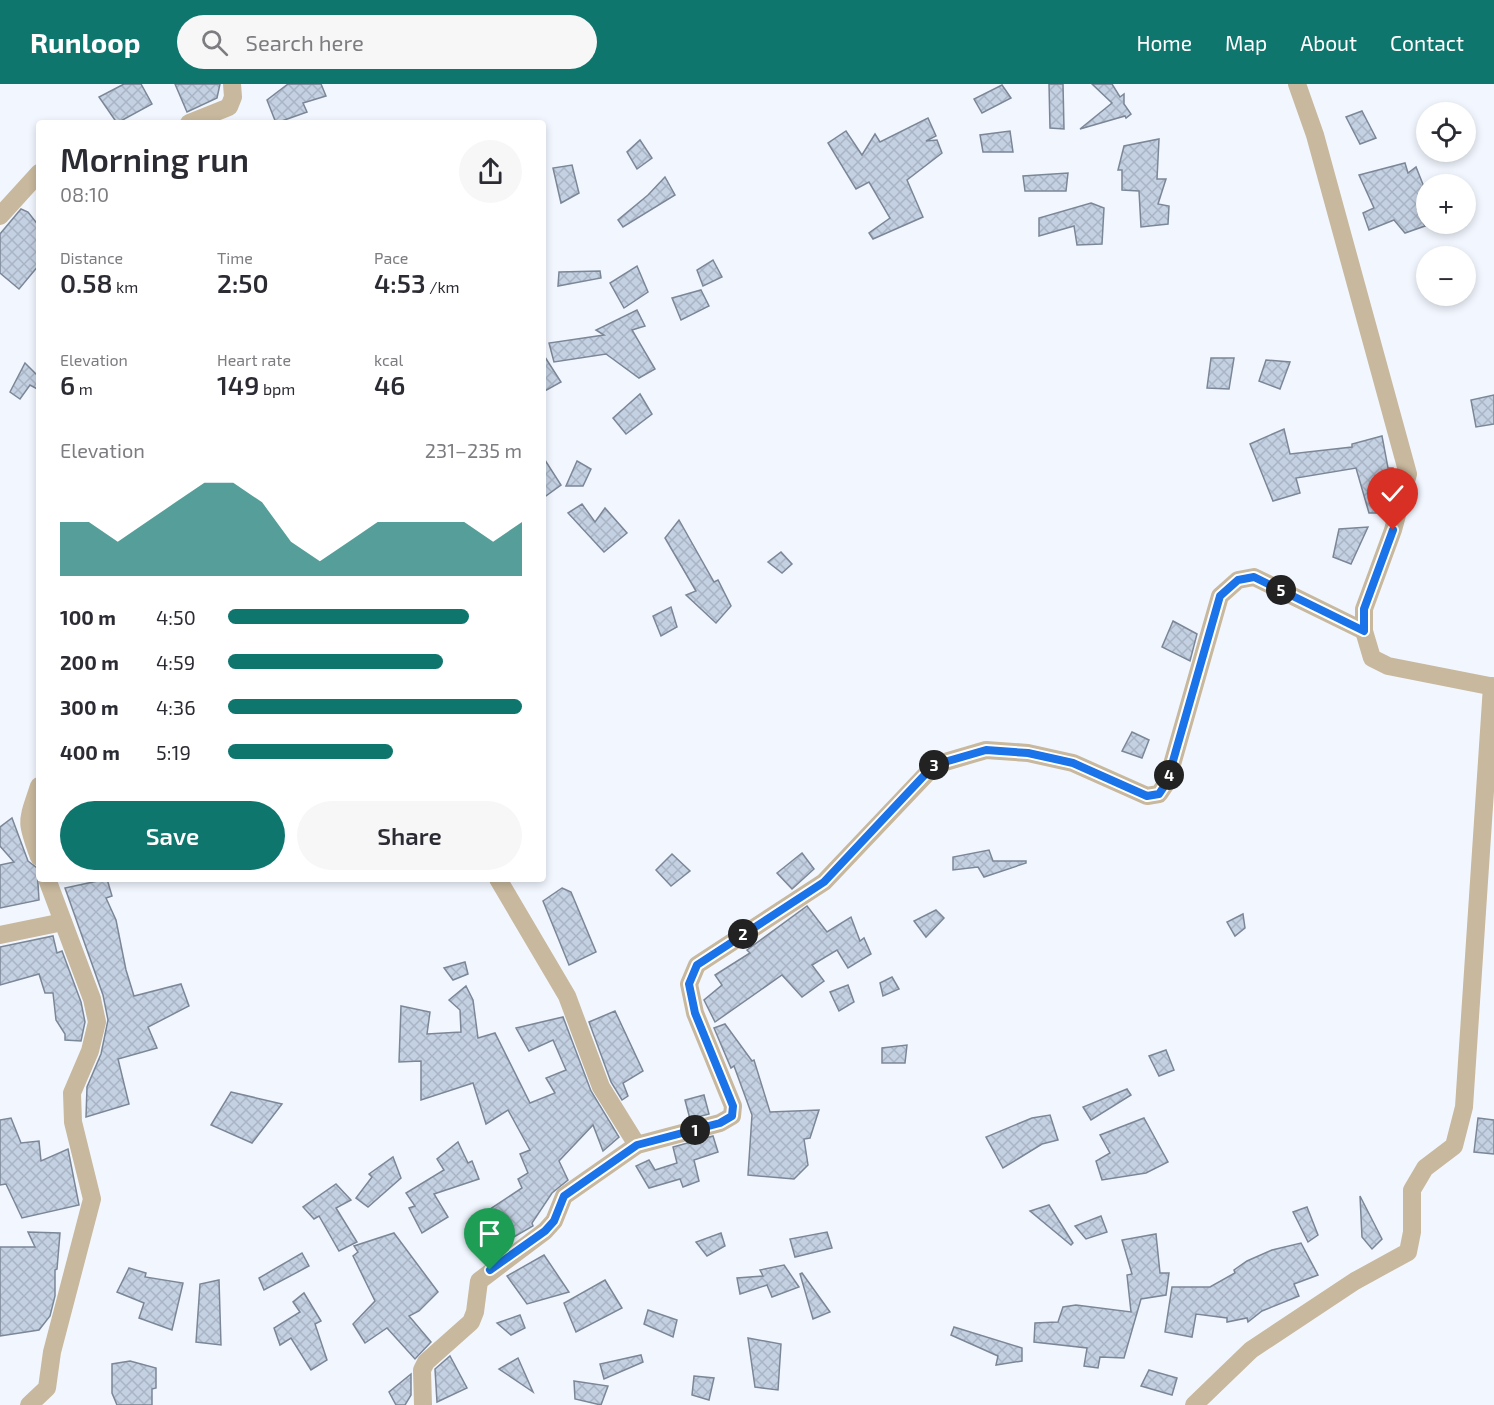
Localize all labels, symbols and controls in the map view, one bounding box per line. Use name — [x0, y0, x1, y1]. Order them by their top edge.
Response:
search box — [177, 15, 597, 69]
text: Runloop — [30, 25, 141, 59]
icon: search — [198, 26, 231, 59]
text: Search here — [246, 29, 364, 55]
text: Home — [1136, 30, 1192, 55]
text: Map — [1225, 30, 1267, 55]
text: About — [1300, 30, 1357, 55]
text: Contact — [1390, 30, 1464, 55]
map controls — [1416, 102, 1476, 306]
button: locate — [1416, 102, 1476, 162]
text: Morning run — [60, 139, 249, 179]
button: share — [459, 140, 522, 203]
button: + — [1416, 174, 1476, 234]
text: 08:10 — [60, 182, 109, 206]
button: − — [1416, 246, 1476, 306]
text: Distance — [60, 248, 123, 267]
text: Time — [217, 248, 253, 267]
text: Pace — [374, 248, 408, 267]
text: 0.58 — [60, 267, 112, 298]
text: 2:50 — [217, 267, 269, 298]
text: 4:53 — [374, 267, 426, 298]
text: km — [112, 277, 138, 296]
text: /km — [426, 277, 460, 296]
text: Elevation — [60, 350, 128, 369]
text: Heart rate — [217, 350, 291, 369]
text: kcal — [374, 350, 403, 369]
text: 6 — [60, 369, 75, 400]
text: 149 — [217, 369, 259, 400]
text: 46 — [374, 369, 405, 400]
text: m — [75, 379, 93, 398]
text: bpm — [259, 379, 295, 398]
text: Elevation — [60, 438, 145, 462]
text: 231–235 m — [425, 438, 522, 462]
pin — [1367, 468, 1418, 530]
icon: check — [1376, 477, 1409, 510]
pin: 5 — [1266, 575, 1296, 605]
text: 5 — [1277, 580, 1285, 599]
text: 100 m — [60, 605, 116, 629]
text: 4:50 — [156, 605, 196, 629]
text: 200 m — [60, 650, 119, 674]
text: 4:59 — [156, 650, 195, 674]
text: 300 m — [60, 695, 119, 719]
text: 4:36 — [156, 695, 196, 719]
text: 400 m — [60, 740, 120, 764]
text: 5:19 — [156, 740, 191, 764]
pin: 3 — [919, 750, 949, 780]
text: 3 — [929, 755, 939, 774]
pin: 4 — [1154, 760, 1184, 790]
text: 4 — [1164, 765, 1174, 784]
button: Save — [60, 801, 285, 870]
button: Share — [297, 801, 522, 870]
pin: 2 — [728, 919, 758, 949]
text: 2 — [738, 924, 748, 943]
pin: 1 — [680, 1115, 710, 1145]
text: 1 — [692, 1120, 698, 1139]
pin — [464, 1208, 515, 1270]
icon: arrive — [473, 1217, 506, 1250]

